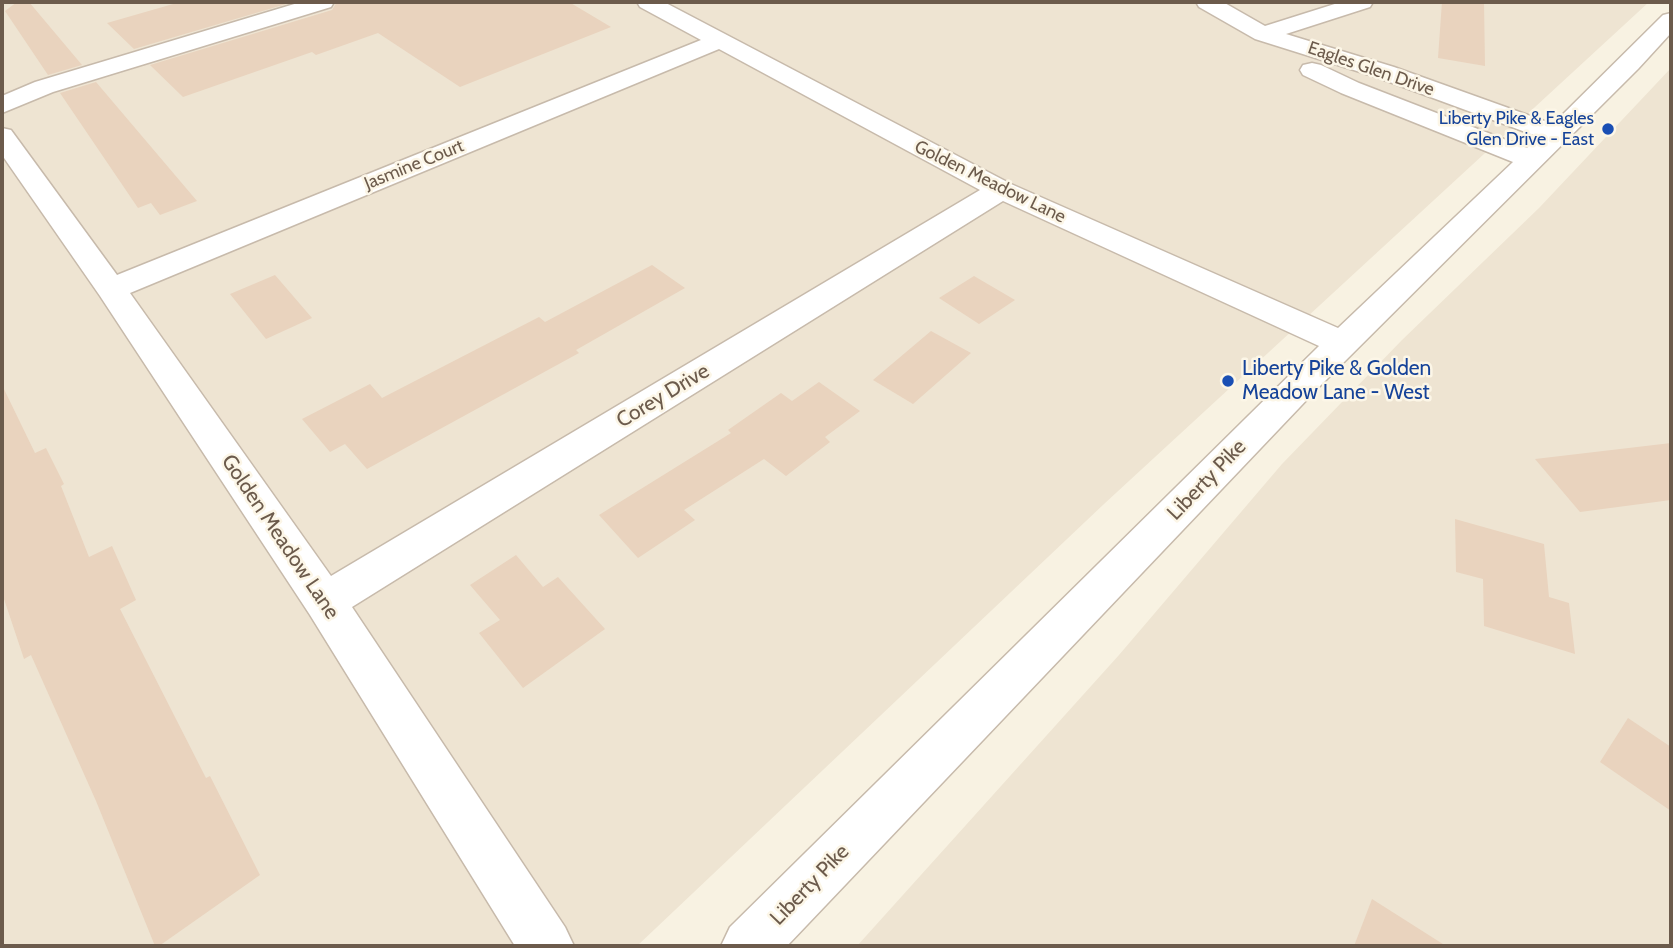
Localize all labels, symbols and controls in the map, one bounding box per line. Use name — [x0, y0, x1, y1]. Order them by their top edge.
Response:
street label: Eagles Glen Drive — [1305, 37, 1437, 101]
place label: Liberty Pike & Eagles Glen Drive - East — [1439, 108, 1594, 150]
marker: Liberty Pike & Eagles Glen Drive - East — [1600, 121, 1616, 137]
street label: Jasmine Court — [361, 135, 467, 195]
street label: Golden Meadow Lane — [911, 136, 1069, 228]
place label: Liberty Pike & Golden Meadow Lane - West — [1242, 356, 1431, 406]
street label: Corey Drive — [612, 359, 714, 433]
marker: Liberty Pike & Golden Meadow Lane - West — [1220, 373, 1236, 389]
street label: Liberty Pike — [1162, 434, 1252, 526]
street label: Golden Meadow Lane — [216, 450, 344, 624]
street label: Liberty Pike — [765, 839, 855, 931]

